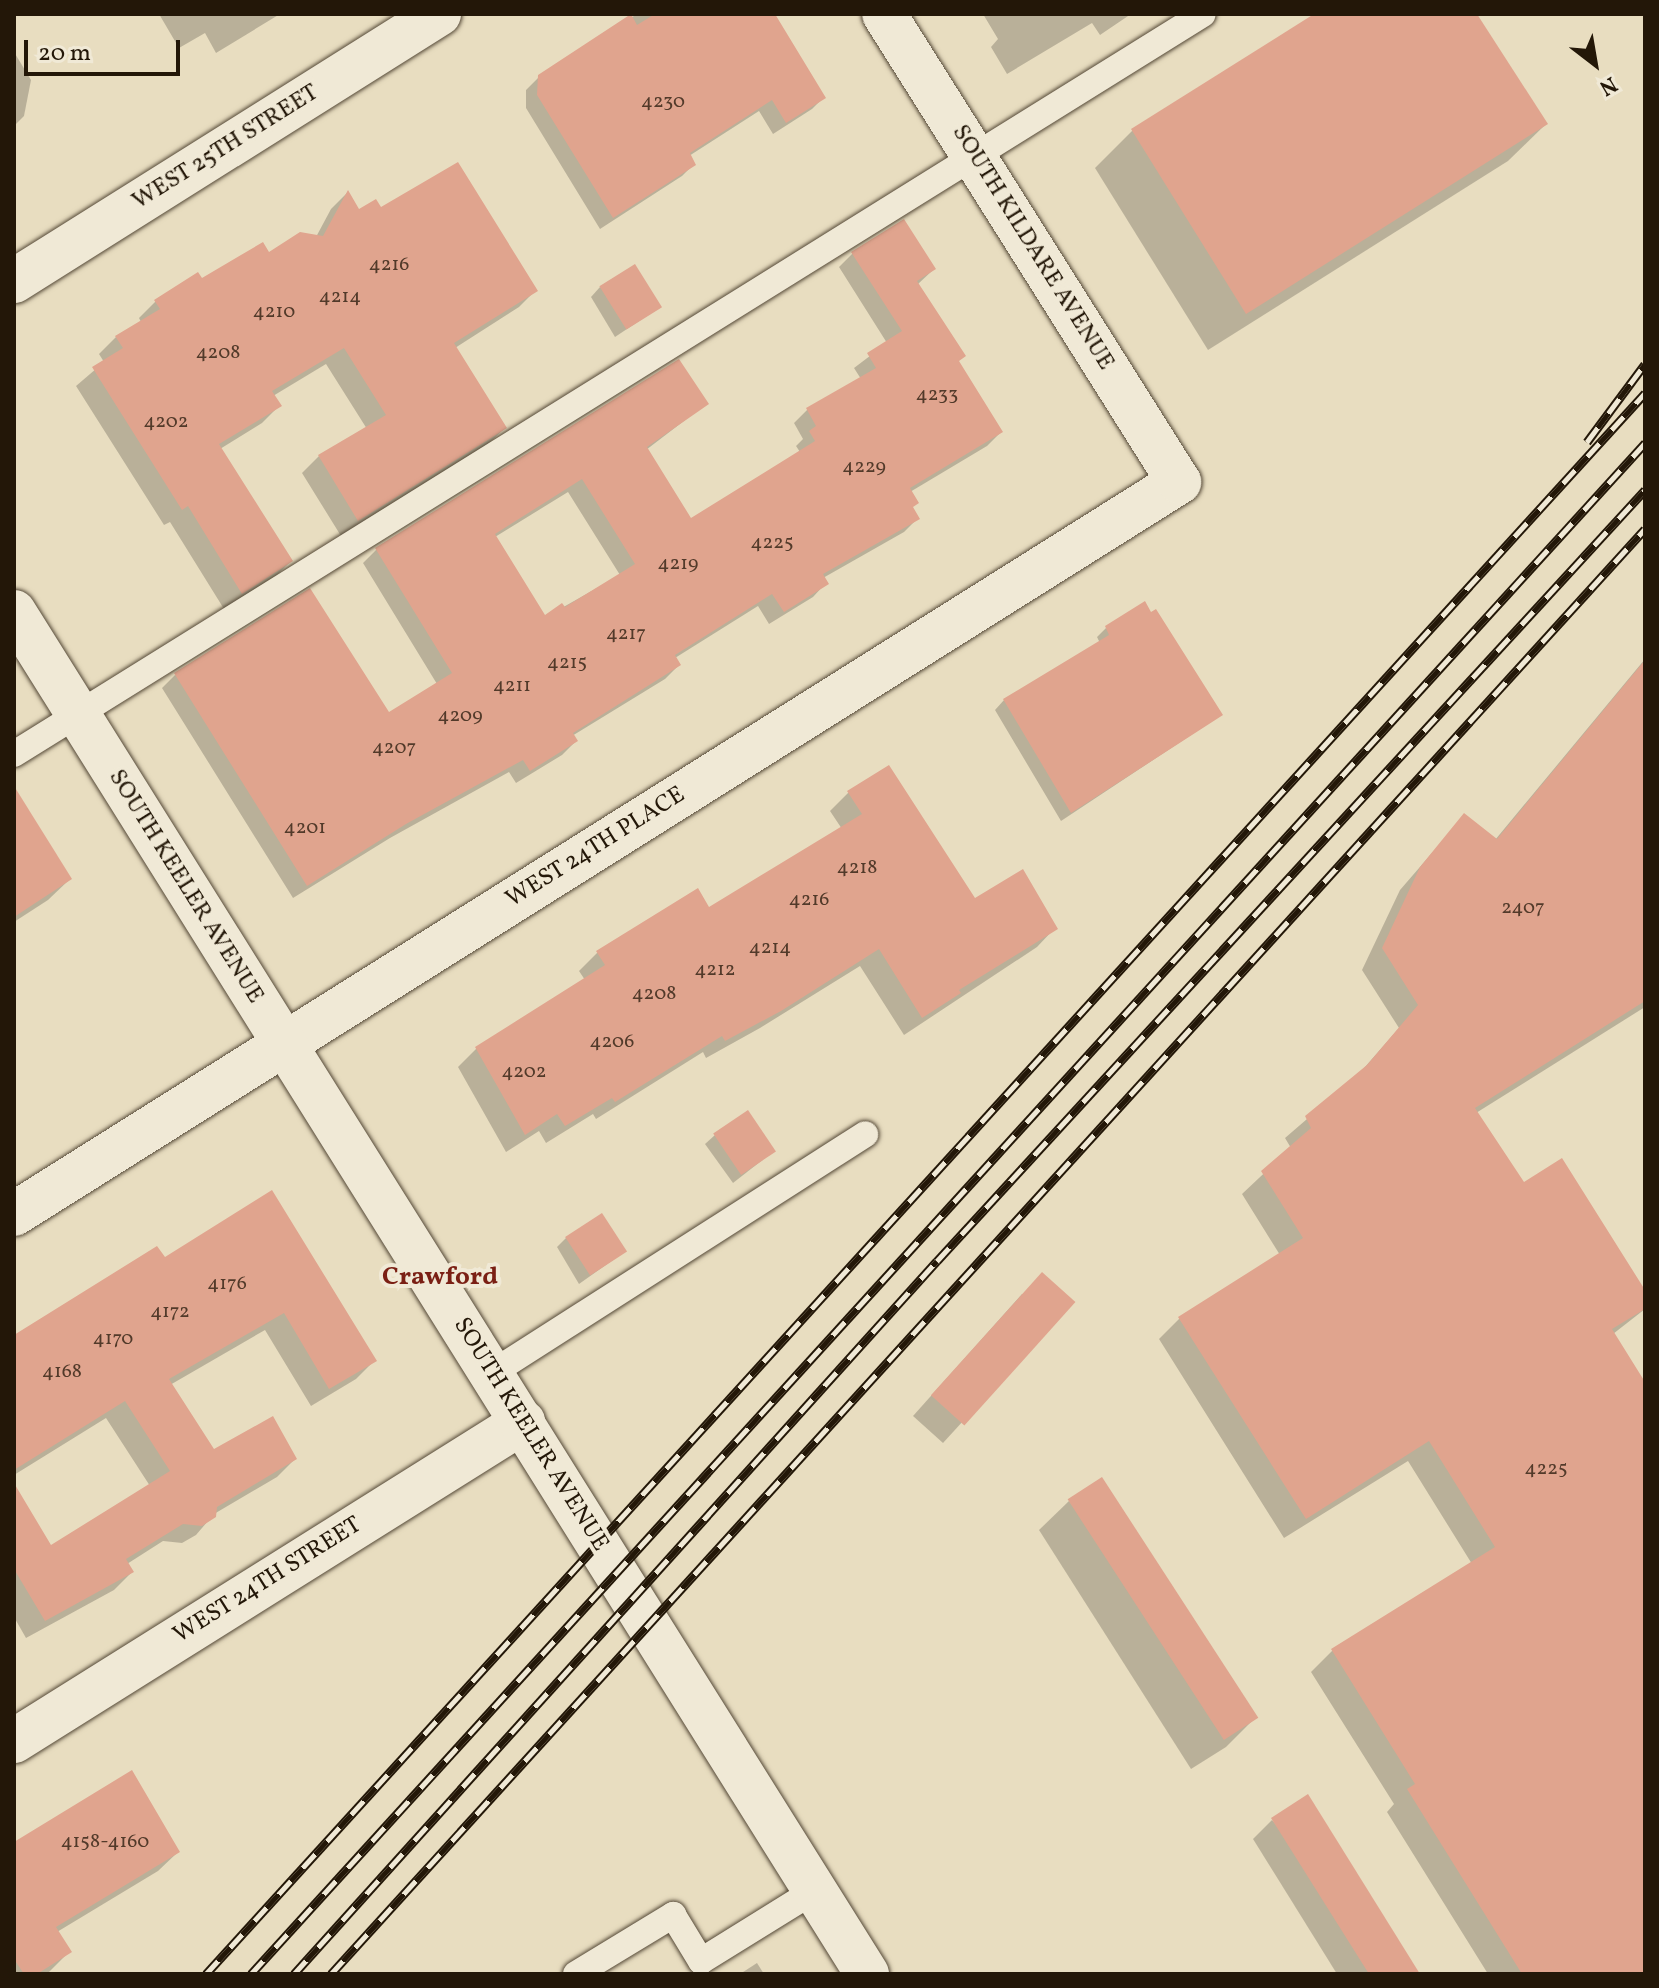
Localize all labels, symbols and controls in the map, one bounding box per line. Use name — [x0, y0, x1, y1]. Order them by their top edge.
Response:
scale bar — [28, 24, 184, 74]
north arrow — [1555, 24, 1635, 104]
text: 20 m — [38, 37, 91, 71]
text: N — [1593, 68, 1622, 102]
street label: WEST 25TH STREET — [127, 79, 325, 217]
house number: 4230 — [641, 90, 685, 114]
street label: SOUTH KILDARE AVENUE — [945, 120, 1119, 376]
house number: 4216 — [369, 253, 409, 277]
house number: 4214 — [319, 285, 361, 309]
house number: 4210 — [253, 300, 295, 324]
house number: 4208 — [196, 341, 240, 365]
house number: 4233 — [916, 383, 958, 407]
house number: 4202 — [143, 410, 189, 434]
house number: 4229 — [842, 455, 886, 479]
house number: 4225 — [750, 531, 794, 555]
house number: 4219 — [658, 552, 698, 576]
house number: 4217 — [606, 622, 646, 646]
house number: 4215 — [547, 651, 587, 675]
house number: 4211 — [493, 674, 531, 698]
house number: 4209 — [437, 704, 483, 728]
house number: 4207 — [372, 736, 416, 760]
street label: SOUTH KEELER AVENUE — [101, 765, 269, 1009]
street label: WEST 24TH PLACE — [501, 781, 691, 915]
house number: 4201 — [284, 816, 326, 840]
house number: 4218 — [837, 856, 877, 880]
house number: 4216 — [789, 888, 829, 912]
house number: 2407 — [1501, 896, 1545, 920]
house number: 4214 — [749, 936, 791, 960]
house number: 4212 — [694, 958, 736, 982]
house number: 4208 — [632, 982, 676, 1006]
house number: 4206 — [590, 1030, 634, 1054]
house number: 4202 — [501, 1060, 547, 1084]
district label: Crawford — [382, 1262, 498, 1294]
house number: 4176 — [207, 1272, 247, 1296]
house number: 4172 — [150, 1300, 190, 1324]
street label: SOUTH KEELER AVENUE — [446, 1313, 614, 1557]
house number: 4170 — [93, 1327, 133, 1351]
house number: 4168 — [42, 1360, 82, 1384]
house number: 4225 — [1524, 1457, 1568, 1481]
street label: WEST 24TH STREET — [168, 1511, 368, 1651]
house number: 4158-4160 — [61, 1830, 149, 1854]

